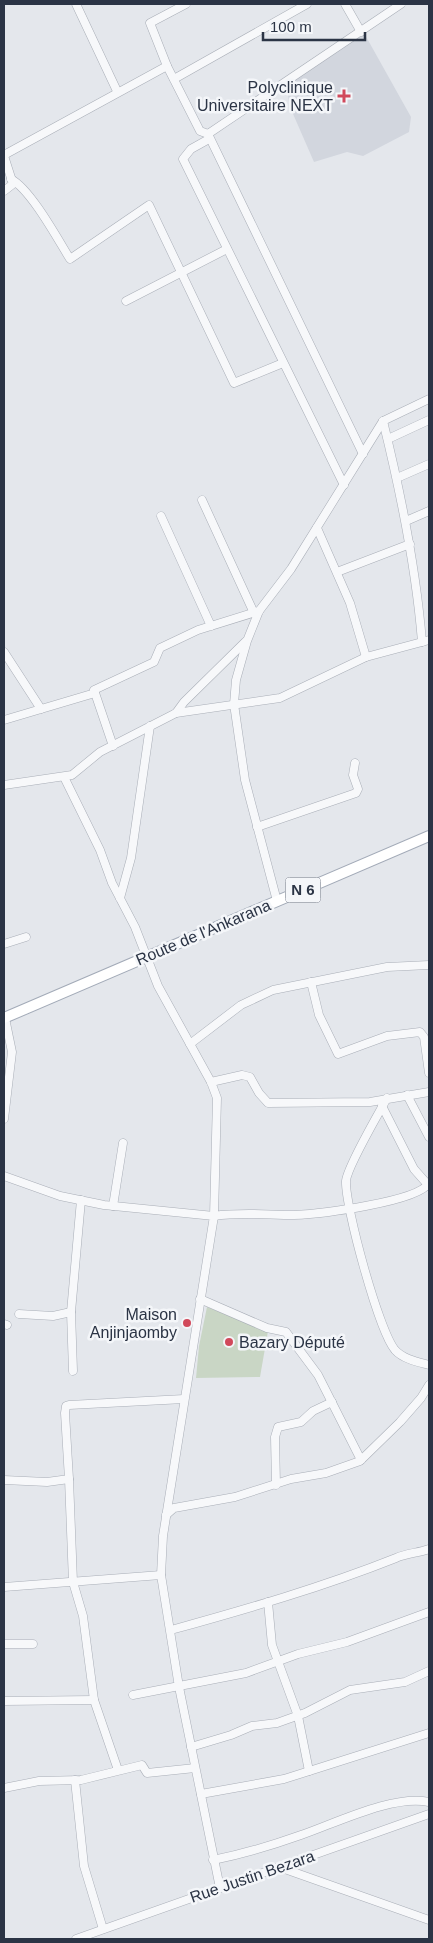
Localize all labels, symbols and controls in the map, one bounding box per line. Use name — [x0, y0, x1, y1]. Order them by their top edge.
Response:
scale bar — [263, 10, 366, 42]
text: 100 m — [270, 18, 312, 35]
place label: Polyclinique Universitaire NEXT — [197, 79, 333, 114]
marker: Polyclinique Universitaire NEXT — [337, 89, 351, 103]
road number: N 6 — [286, 878, 320, 902]
street label: Route de l'Ankarana — [133, 896, 273, 969]
place label: Maison Anjinjaomby — [90, 1306, 177, 1341]
marker: Maison Anjinjaomby — [181, 1317, 193, 1329]
place label: Bazary Député — [239, 1334, 345, 1351]
marker: Bazary Député — [223, 1336, 235, 1348]
street label: Rue Justin Bezara — [188, 1847, 317, 1906]

